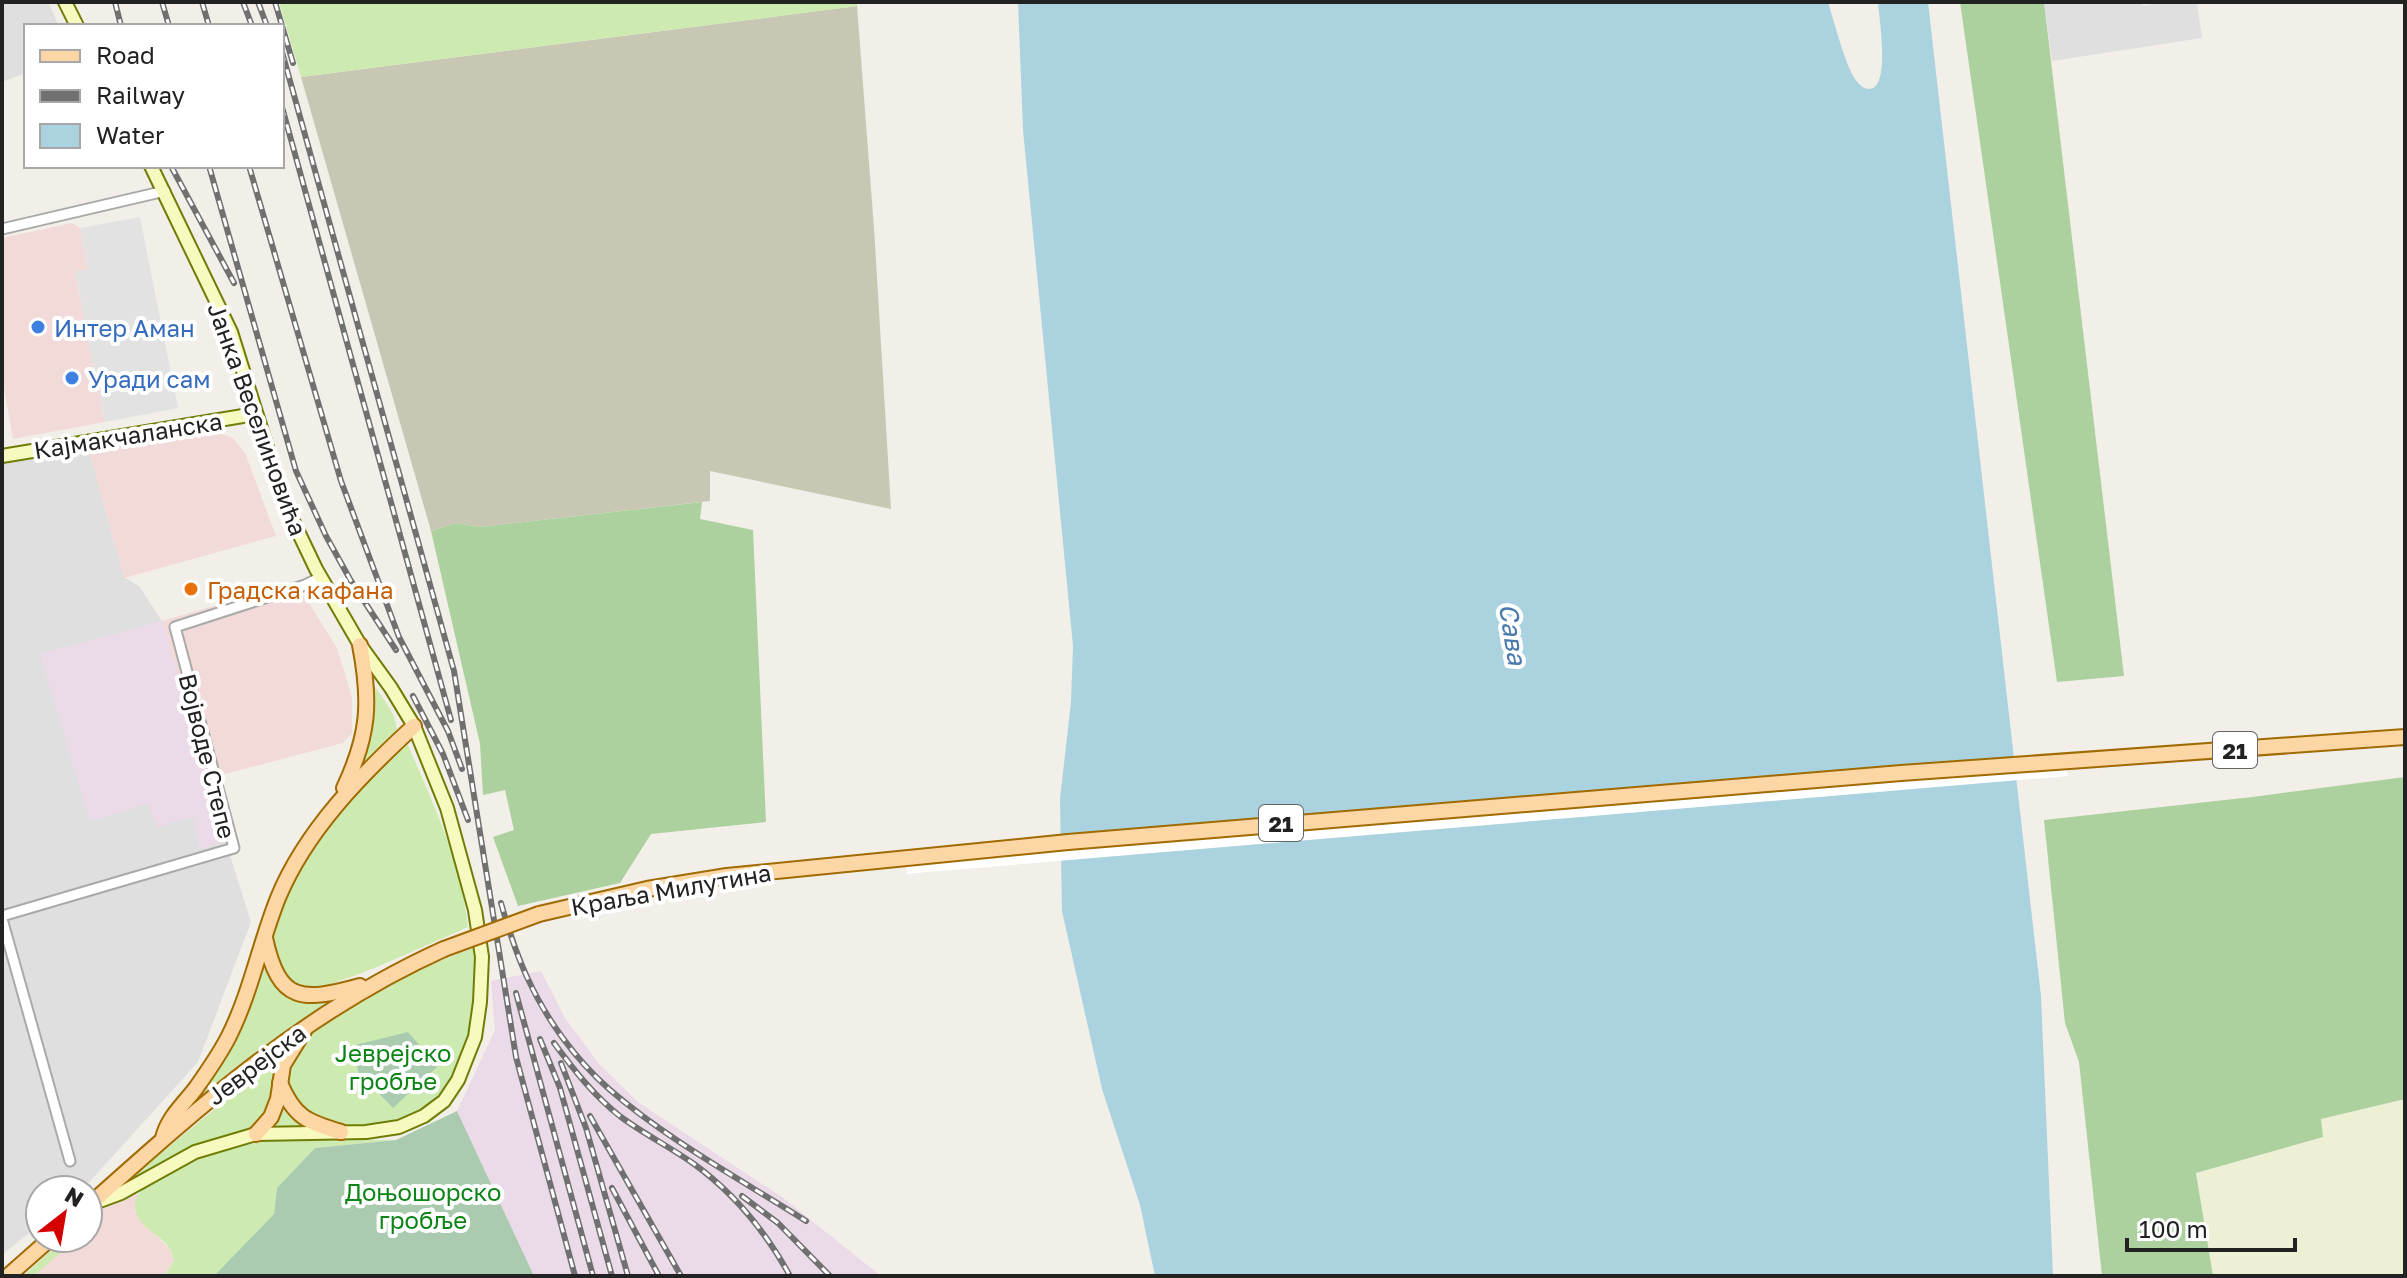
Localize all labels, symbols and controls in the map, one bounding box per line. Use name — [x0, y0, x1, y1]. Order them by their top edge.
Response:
legend — [24, 24, 284, 168]
text: Road — [96, 40, 155, 69]
text: Railway — [96, 80, 185, 109]
text: Water — [96, 120, 164, 149]
street label: Јанка Веселиновића — [202, 299, 314, 539]
place label: Интер Аман — [54, 313, 195, 342]
marker: Интер Аман — [29, 318, 47, 336]
place label: Уради сам — [88, 364, 211, 393]
marker: Уради сам — [63, 369, 81, 387]
street label: Кајмакчаланска — [32, 406, 224, 464]
place label: Градска кафана — [207, 575, 393, 604]
marker: Градска кафана — [182, 580, 200, 598]
water label: Сава — [1493, 601, 1533, 668]
street label: Војводе Степе — [173, 670, 243, 842]
road number: 21 — [2213, 732, 2257, 768]
road number: 21 — [1259, 805, 1303, 841]
street label: Краља Милутина — [569, 857, 773, 921]
street label: Јеврејска — [201, 1017, 311, 1111]
park label: Јеврејско гробље — [335, 1038, 451, 1095]
north arrow — [24, 1174, 104, 1254]
park label: Доњошорско гробље — [345, 1177, 501, 1234]
text: N — [60, 1181, 89, 1212]
scale bar — [2127, 1202, 2295, 1252]
text: 100 m — [2139, 1214, 2208, 1243]

